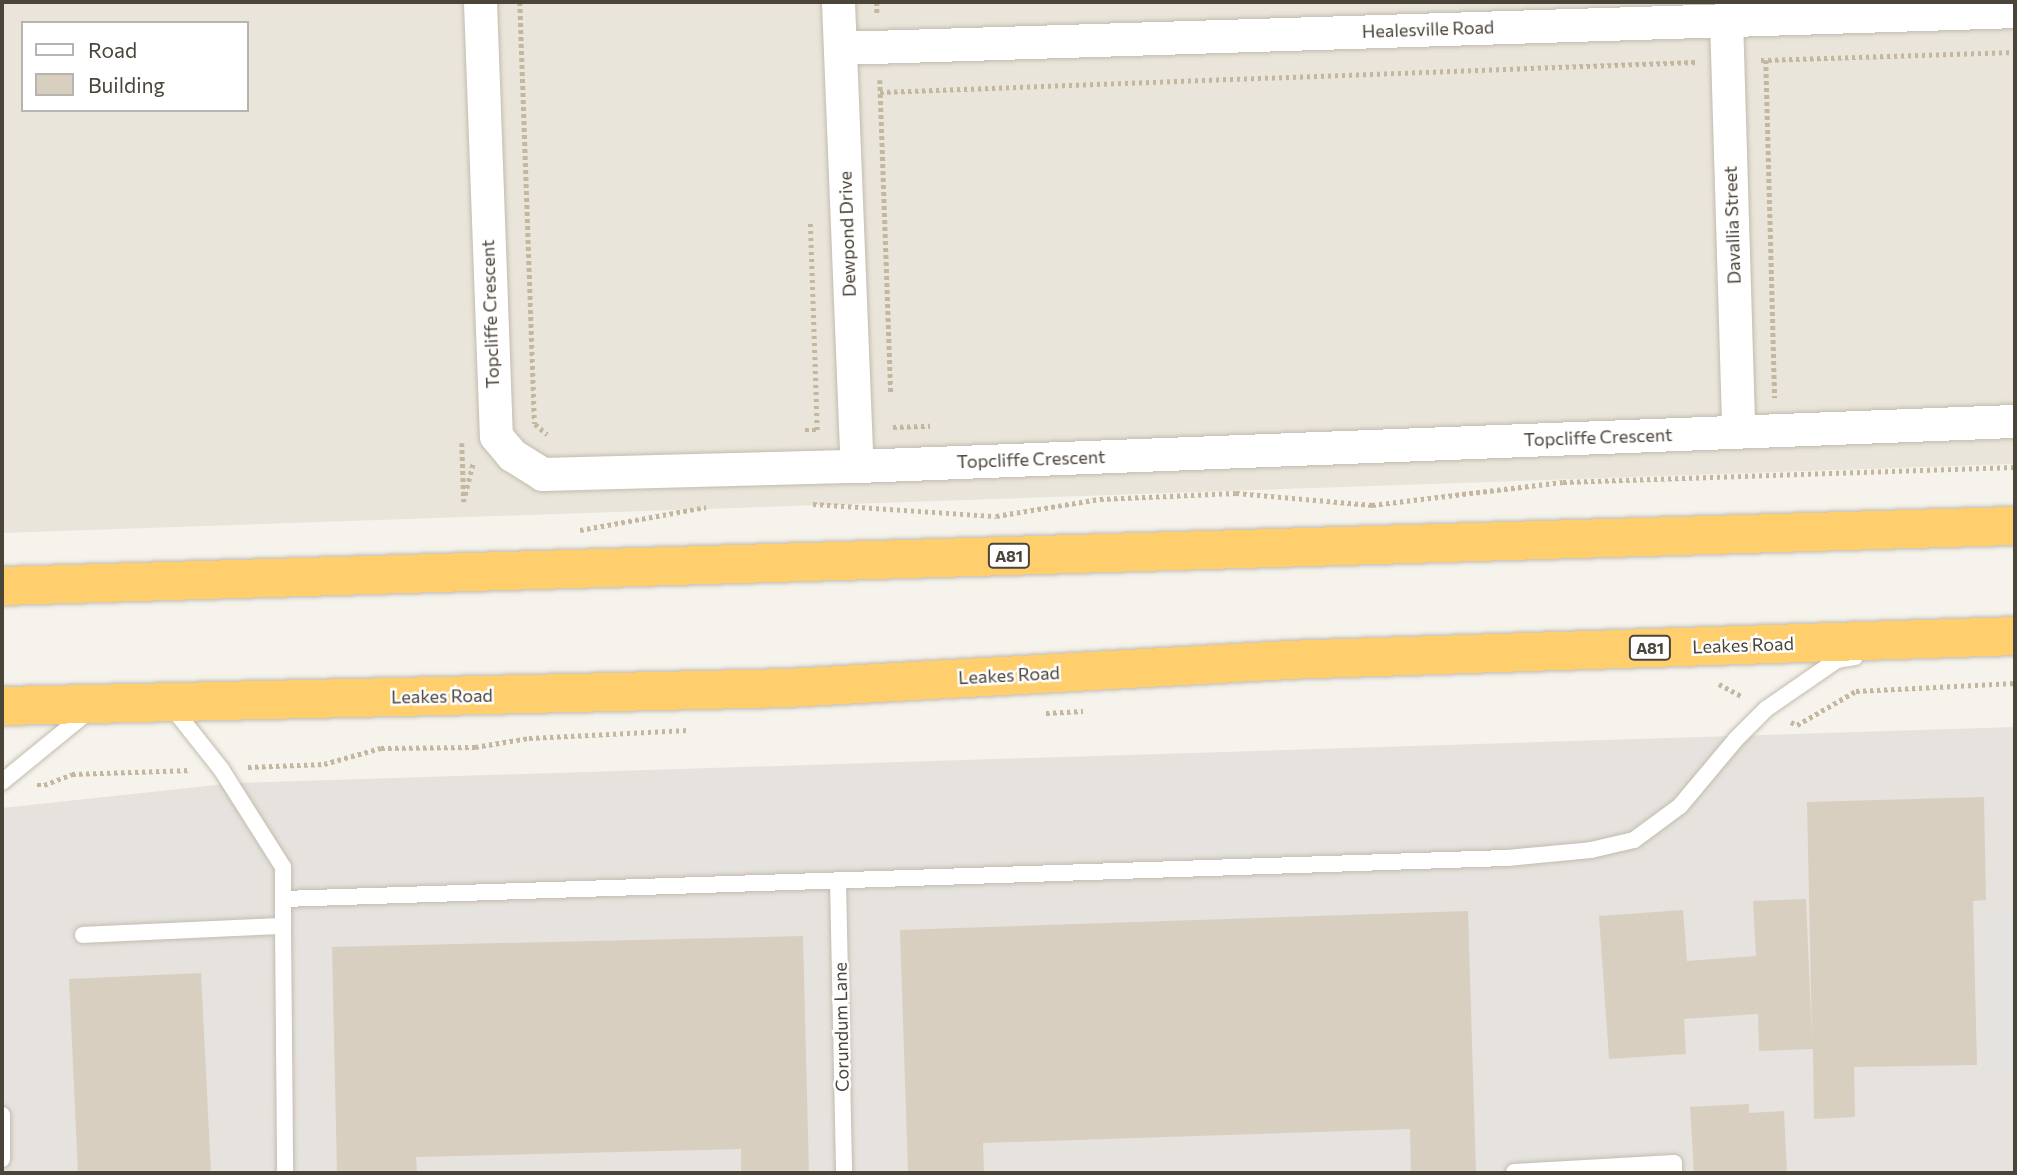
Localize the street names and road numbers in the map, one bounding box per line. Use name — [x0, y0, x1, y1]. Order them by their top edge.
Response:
street label: Healesville Road — [1361, 16, 1495, 42]
street label: Davallia Street — [1719, 165, 1745, 285]
street label: Dewpond Drive — [834, 171, 860, 297]
street label: Topcliffe Crescent — [477, 239, 503, 389]
street label: Topcliffe Crescent — [1523, 424, 1673, 450]
street label: Topcliffe Crescent — [956, 446, 1106, 472]
road number: A81 — [986, 544, 1032, 568]
street label: Leakes Road — [1692, 632, 1794, 658]
road number: A81 — [1627, 636, 1673, 660]
street label: Leakes Road — [958, 662, 1060, 688]
street label: Leakes Road — [391, 684, 493, 708]
street label: Corundum Lane — [829, 962, 853, 1092]

